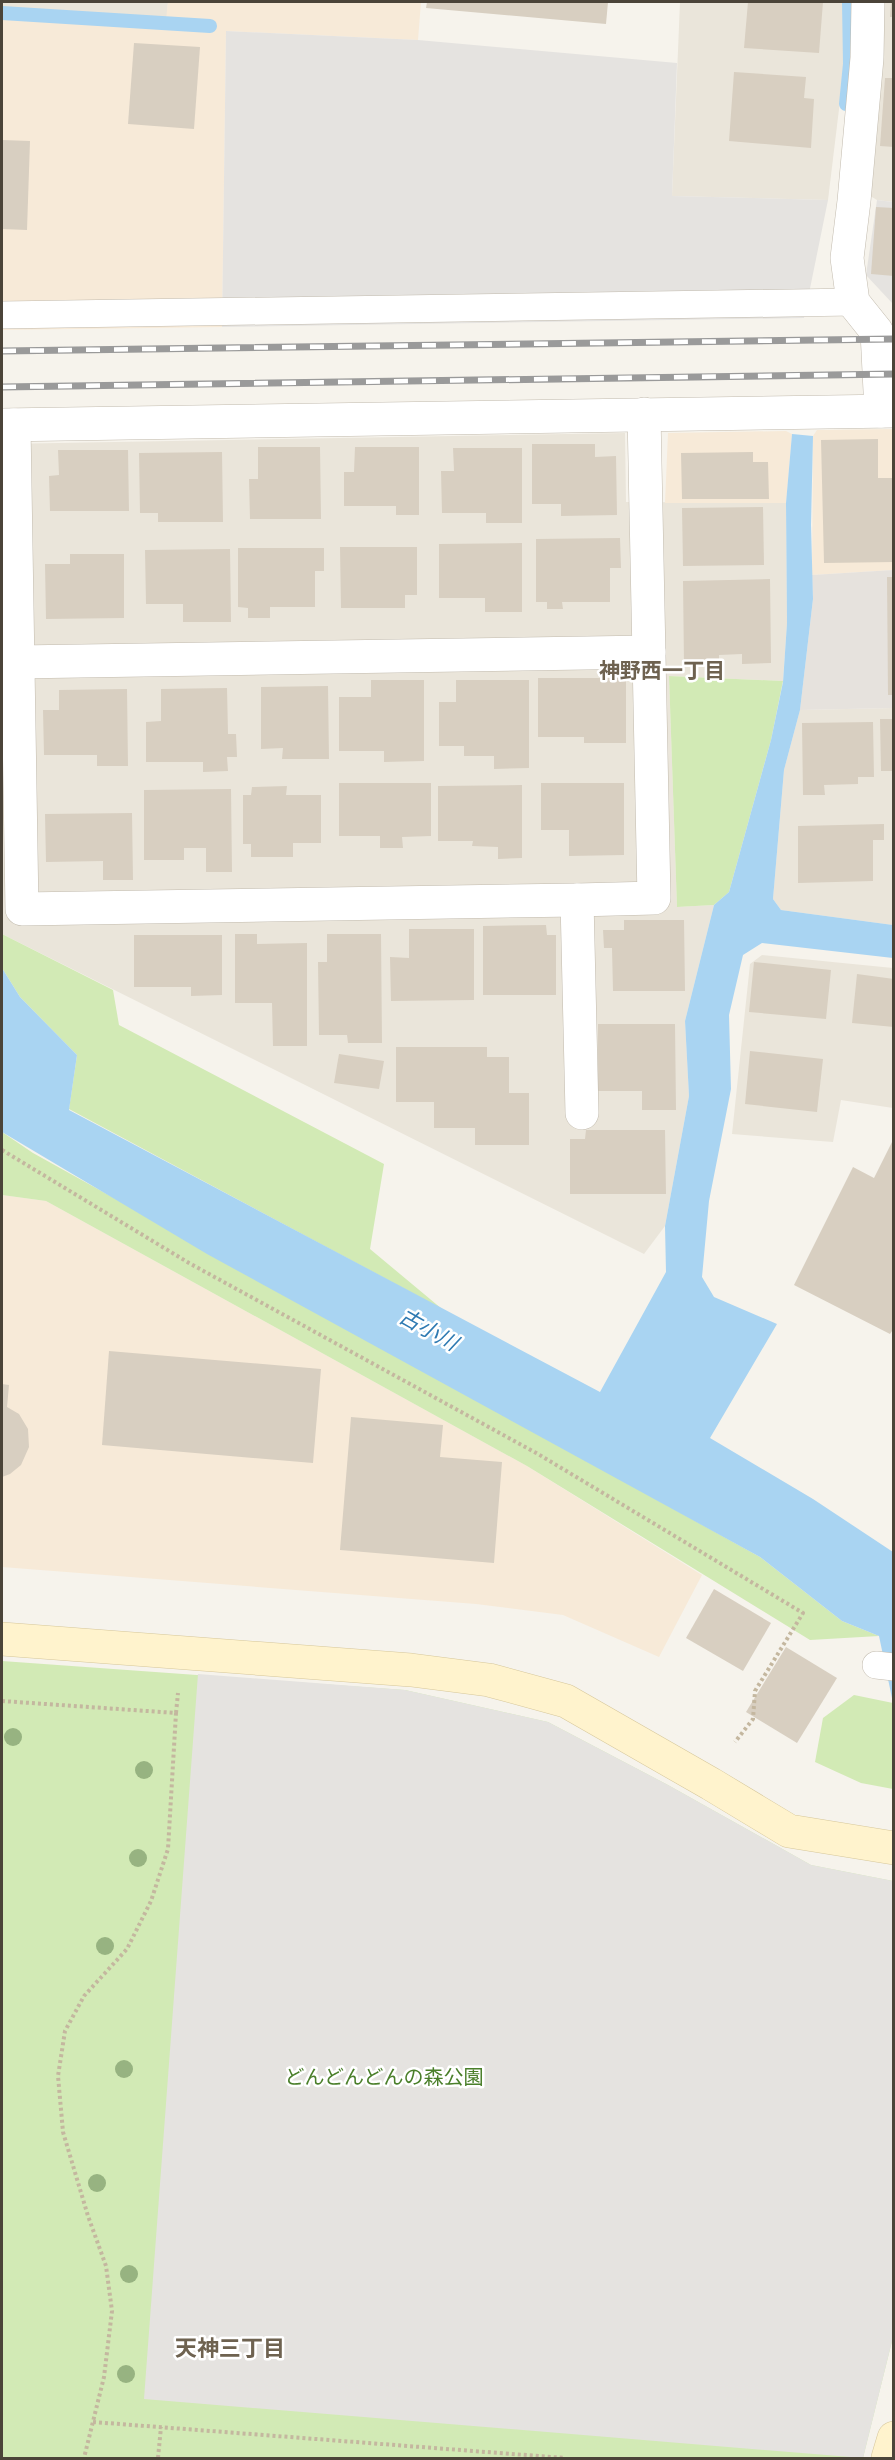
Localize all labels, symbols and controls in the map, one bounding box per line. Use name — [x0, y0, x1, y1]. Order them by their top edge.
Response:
district label: 神野西一丁目 — [599, 657, 725, 683]
water label: 古小川 — [395, 1302, 465, 1357]
park label: どんどんどんの森公園 — [285, 2064, 483, 2089]
district label: 天神三丁目 — [175, 2334, 285, 2362]

